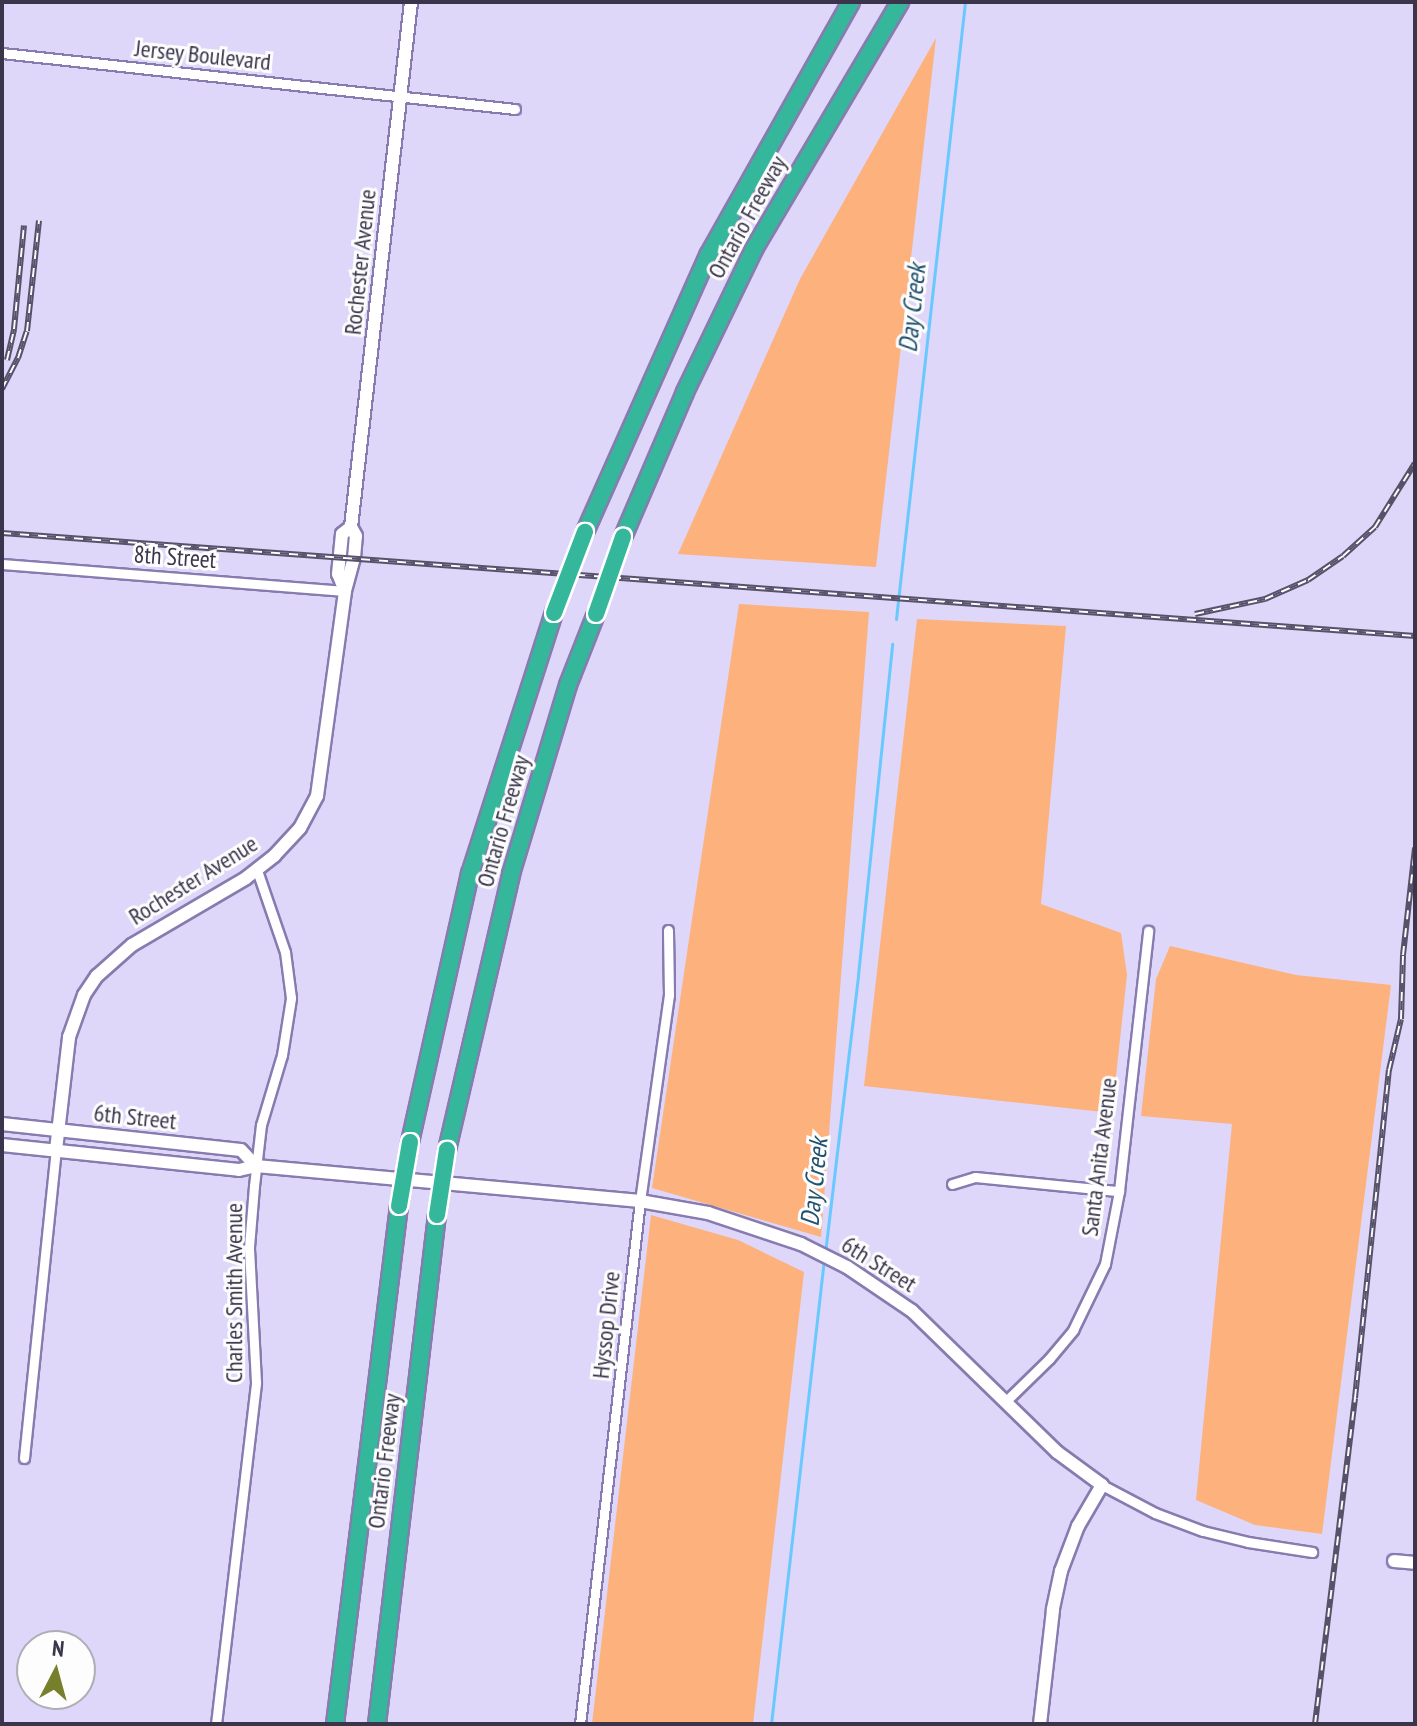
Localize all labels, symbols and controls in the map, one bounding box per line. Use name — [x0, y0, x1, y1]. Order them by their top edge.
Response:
street label: Jersey Boulevard — [133, 34, 273, 76]
street label: Ontario Freeway — [701, 151, 793, 283]
street label: Rochester Avenue — [338, 188, 382, 336]
water label: Day Creek — [892, 262, 932, 354]
street label: 8th Street — [133, 540, 217, 574]
street label: Ontario Freeway — [470, 752, 536, 890]
street label: Rochester Avenue — [123, 829, 263, 931]
street label: Santa Anita Avenue — [1075, 1075, 1123, 1239]
street label: 6th Street — [92, 1098, 178, 1136]
water label: Day Creek — [794, 1136, 834, 1228]
street label: Charles Smith Avenue — [220, 1203, 248, 1383]
street label: 6th Street — [836, 1230, 922, 1298]
street label: Hyssop Drive — [586, 1270, 626, 1380]
street label: Ontario Freeway — [361, 1392, 407, 1530]
north arrow — [16, 1630, 96, 1710]
text: N — [51, 1634, 66, 1663]

